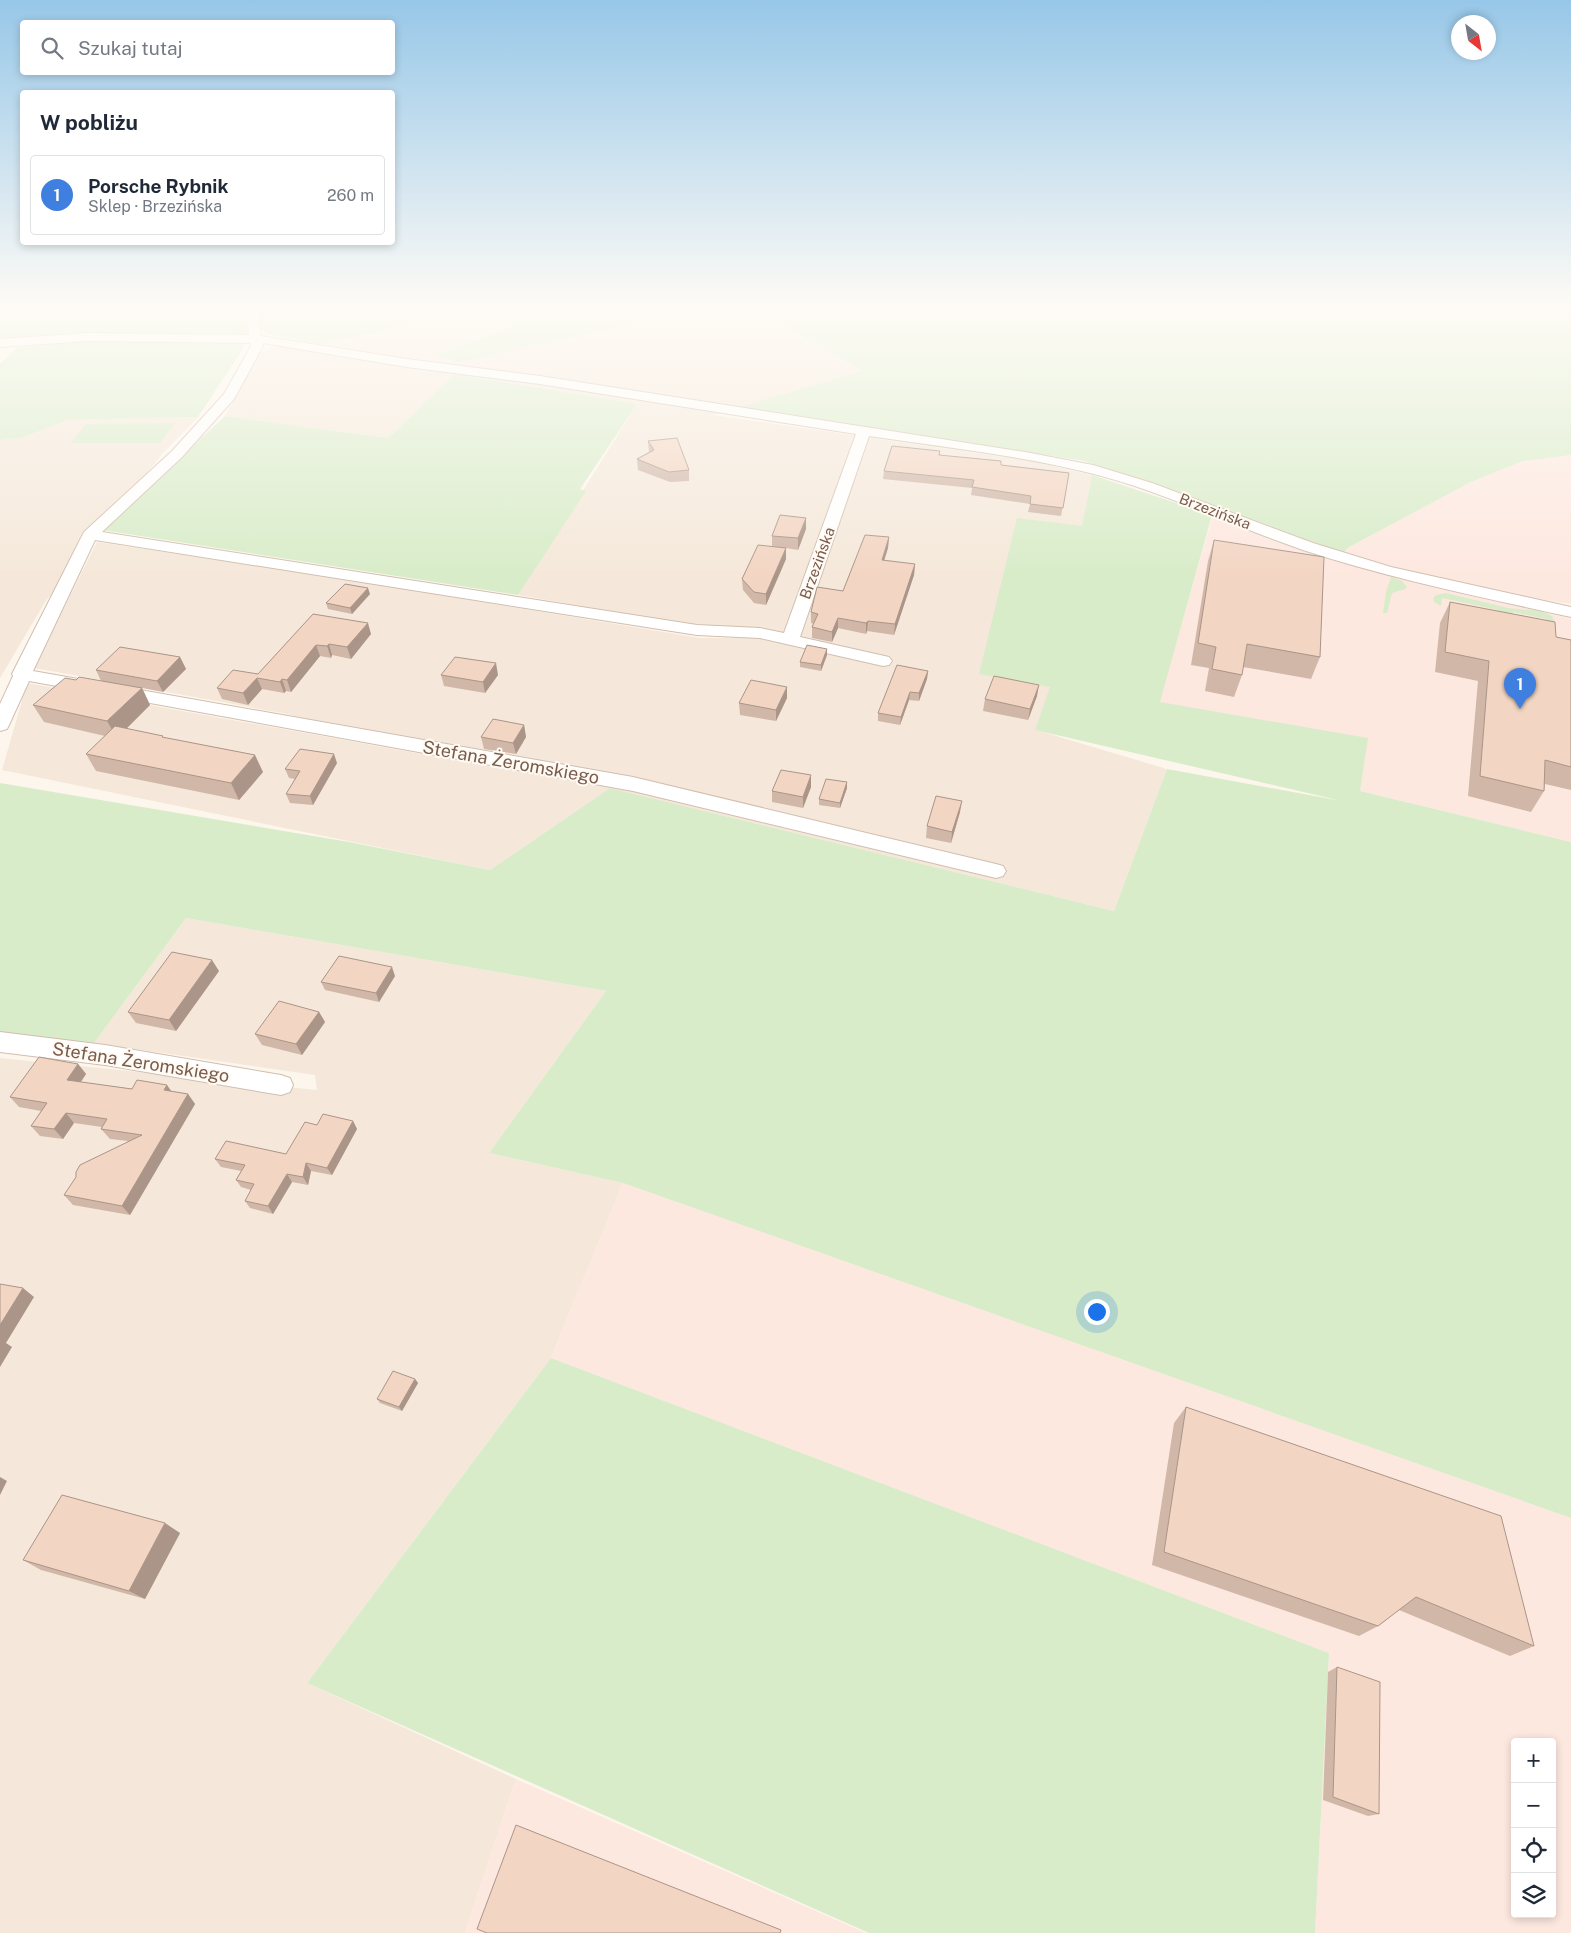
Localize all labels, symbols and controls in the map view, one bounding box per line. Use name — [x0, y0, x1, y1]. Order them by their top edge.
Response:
north arrow — [1451, 15, 1496, 60]
search box — [20, 20, 395, 75]
icon: search — [38, 34, 66, 62]
text: Szukaj tutaj — [78, 37, 183, 59]
text: W pobliżu — [40, 110, 138, 135]
text: Porsche Rybnik — [88, 175, 228, 197]
text: 1 — [54, 186, 60, 205]
text: 260 m — [327, 186, 374, 205]
text: Sklep · Brzezińska — [88, 197, 222, 216]
street label: Brzezińska — [1177, 490, 1253, 532]
street label: Brzezińska — [796, 525, 838, 601]
pin: 1 — [1504, 668, 1536, 709]
street label: Stefana Żeromskiego — [421, 735, 601, 788]
street label: Stefana Żeromskiego — [51, 1037, 231, 1086]
your location — [1084, 1299, 1110, 1325]
map controls — [1511, 1738, 1556, 1918]
button: + — [1511, 1738, 1556, 1783]
button: − — [1511, 1783, 1556, 1828]
button: locate — [1511, 1828, 1556, 1873]
button: layers — [1511, 1873, 1556, 1918]

